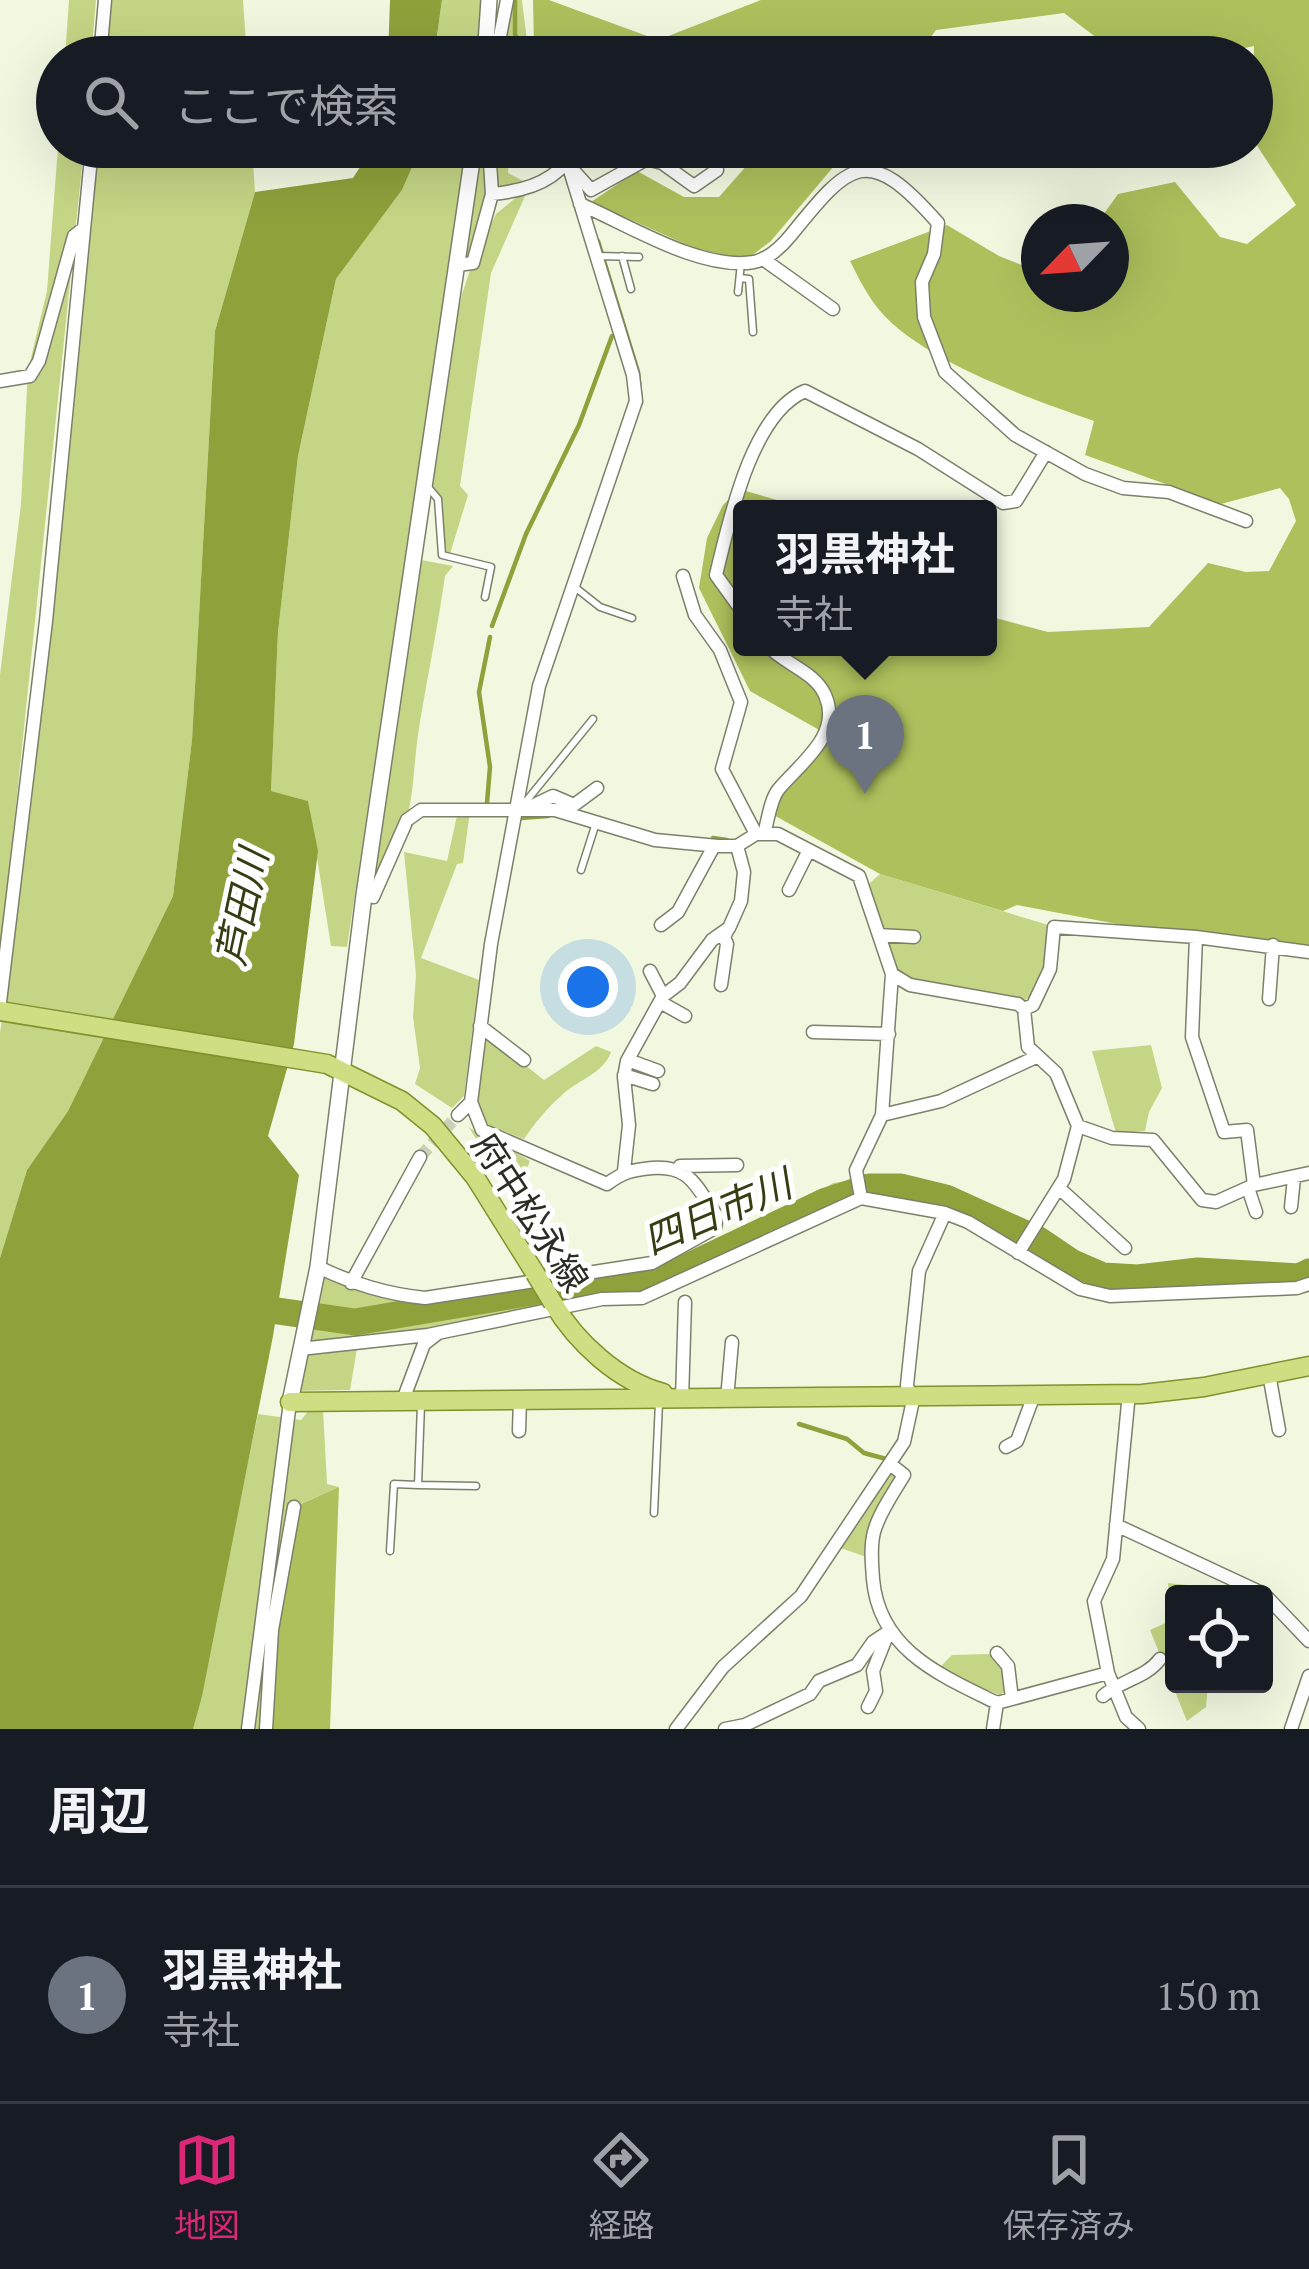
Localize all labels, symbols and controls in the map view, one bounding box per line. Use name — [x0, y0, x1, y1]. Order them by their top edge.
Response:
search box — [36, 36, 1273, 168]
icon: search — [78, 69, 144, 135]
text: ここで検索 — [174, 75, 399, 135]
north arrow — [1021, 204, 1129, 312]
popup — [733, 500, 997, 656]
text: 羽黒神社 — [775, 523, 955, 583]
text: 寺社 — [775, 587, 853, 639]
pin: 1 — [826, 695, 904, 794]
water label: 芦田川 — [203, 840, 279, 970]
your location — [558, 957, 618, 1017]
street label: 府中松永線 — [462, 1124, 600, 1300]
water label: 四日市川 — [635, 1155, 803, 1265]
map controls — [1165, 1585, 1273, 1693]
button: locate — [1165, 1585, 1273, 1693]
text: 周辺 — [48, 1776, 150, 1844]
text: 羽黒神社 — [162, 1939, 342, 1999]
text: 1 — [76, 1969, 98, 2021]
text: 150 m — [1156, 1969, 1261, 2021]
text: 寺社 — [162, 2003, 240, 2055]
tab: 地図 — [174, 2127, 240, 2247]
tab: 経路 — [588, 2127, 654, 2247]
tab: 保存済み — [1003, 2127, 1135, 2247]

